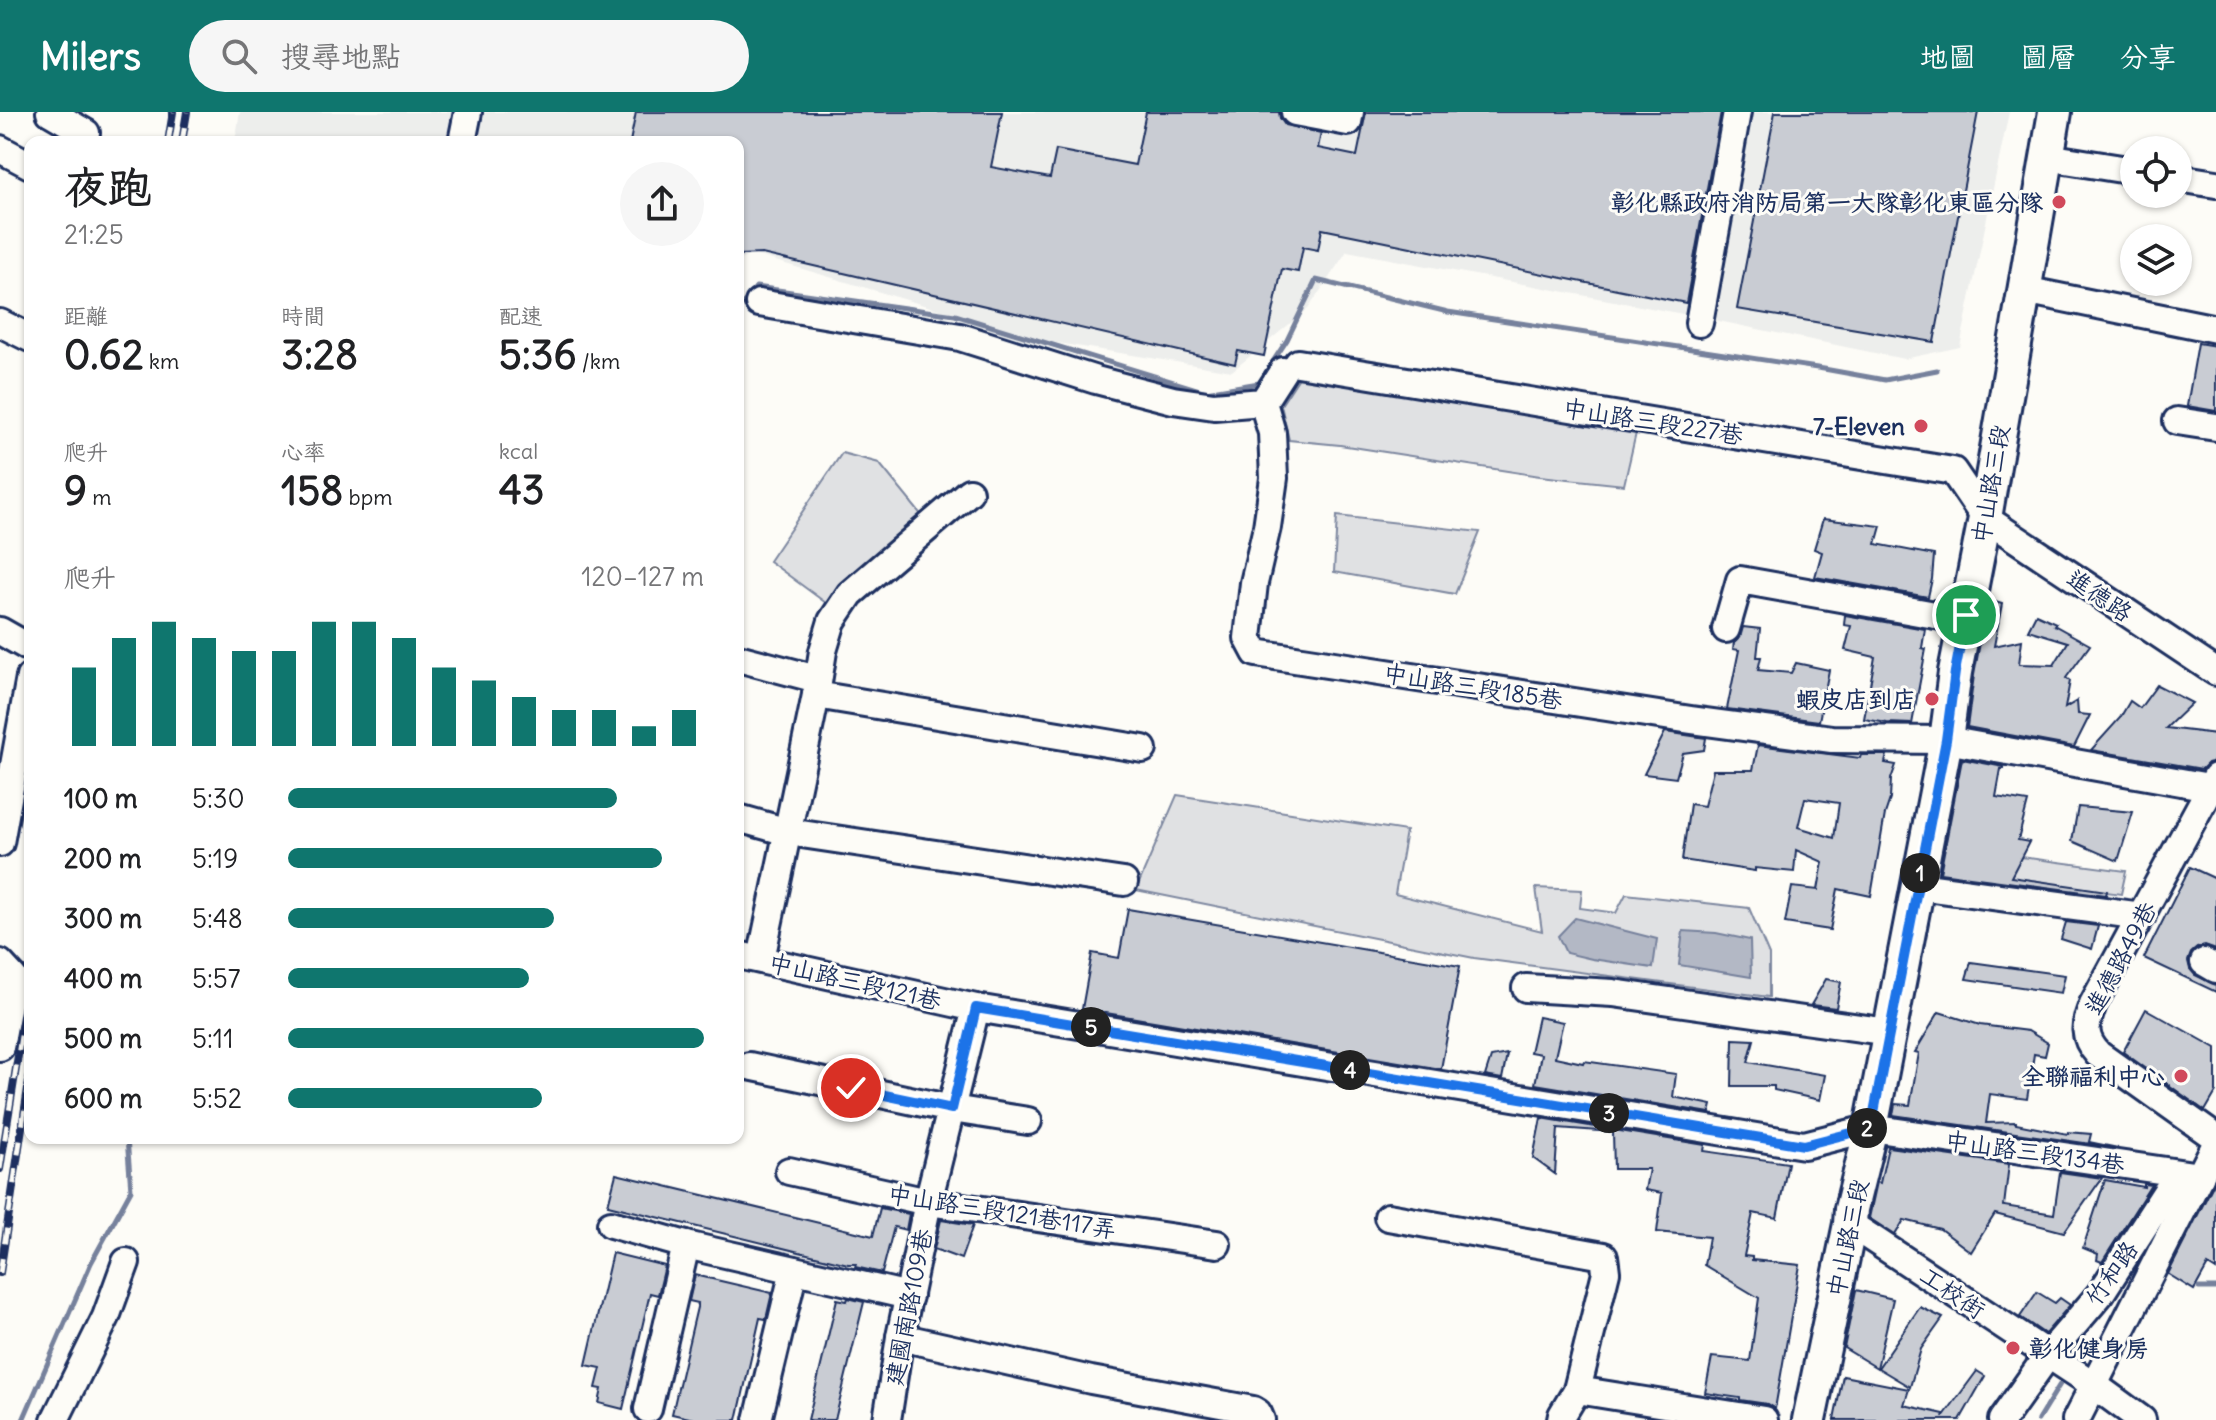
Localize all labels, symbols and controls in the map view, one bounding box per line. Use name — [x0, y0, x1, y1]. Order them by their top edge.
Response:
search box — [189, 20, 749, 92]
text: Milers — [40, 33, 141, 80]
icon: search — [217, 34, 261, 78]
text: 搜尋地點 — [281, 37, 401, 75]
text: 地圖 — [1920, 39, 1976, 75]
text: 圖層 — [2020, 39, 2076, 75]
text: 分享 — [2120, 39, 2176, 75]
map controls — [2120, 136, 2192, 296]
button: locate — [2120, 136, 2192, 208]
text: 夜跑 — [64, 160, 152, 215]
button: share — [620, 162, 704, 246]
place label: 彰化縣政府消防局第一大隊彰化東區分隊 — [1611, 187, 2044, 217]
marker: 彰化縣政府消防局第一大隊彰化東區分隊 — [2050, 193, 2068, 211]
text: 21:25 — [64, 218, 124, 251]
button: layers — [2120, 224, 2192, 296]
text: 距離 — [64, 302, 108, 330]
text: 時間 — [281, 302, 325, 330]
text: 配速 — [499, 302, 543, 330]
text: 0.62 — [64, 330, 144, 380]
text: 3:28 — [281, 330, 358, 380]
text: 5:36 — [499, 330, 577, 380]
text: km — [144, 347, 179, 375]
text: /km — [577, 347, 620, 375]
street label: 中山路三段227巷 — [1561, 392, 1745, 450]
place label: 7-Eleven — [1813, 411, 1905, 441]
marker: 7-Eleven — [1912, 417, 1930, 435]
street label: 中山路三段 — [1965, 422, 2015, 546]
text: kcal — [499, 437, 538, 465]
text: 爬升 — [64, 438, 108, 466]
text: 心率 — [281, 438, 325, 466]
text: 43 — [499, 465, 545, 515]
text: 9 — [64, 466, 87, 516]
text: 158 — [281, 466, 343, 516]
text: m — [87, 483, 112, 511]
text: bpm — [343, 483, 392, 511]
text: 120–127 m — [581, 560, 704, 593]
text: 爬升 — [64, 561, 116, 594]
street label: 進德路 — [2062, 562, 2138, 628]
pin — [1932, 581, 2000, 649]
icon: arrive — [1944, 593, 1988, 637]
street label: 中山路三段185巷 — [1381, 657, 1565, 715]
place label: 蝦皮店到店 — [1796, 684, 1916, 714]
marker: 蝦皮店到店 — [1923, 690, 1941, 708]
text: 100 m — [64, 782, 138, 815]
text: 5:30 — [192, 782, 245, 815]
text: 200 m — [64, 842, 141, 875]
text: 5:19 — [192, 842, 238, 875]
pin: 1 — [1900, 853, 1940, 893]
text: 1 — [1916, 859, 1924, 887]
street label: 進德路49巷 — [2078, 896, 2162, 1020]
text: 300 m — [64, 902, 142, 935]
text: 5:48 — [192, 902, 243, 935]
street label: 中山路三段121巷 — [766, 947, 944, 1015]
text: 400 m — [64, 962, 142, 995]
text: 5:57 — [192, 962, 241, 995]
pin: 5 — [1071, 1007, 1111, 1047]
text: 5 — [1085, 1013, 1097, 1041]
text: 500 m — [64, 1022, 142, 1055]
text: 5:11 — [192, 1022, 233, 1055]
pin: 4 — [1330, 1050, 1370, 1090]
pin — [817, 1054, 885, 1122]
text: 4 — [1344, 1056, 1356, 1084]
place label: 全聯福利中心 — [2021, 1061, 2165, 1091]
icon: check — [829, 1066, 873, 1110]
marker: 全聯福利中心 — [2172, 1067, 2190, 1085]
text: 600 m — [64, 1082, 142, 1115]
text: 5:52 — [192, 1082, 242, 1115]
pin: 3 — [1589, 1093, 1629, 1133]
text: 3 — [1603, 1099, 1615, 1127]
pin: 2 — [1847, 1108, 1887, 1148]
text: 2 — [1861, 1114, 1873, 1142]
street label: 中山路三段134巷 — [1943, 1125, 2127, 1179]
street label: 中山路三段 — [1820, 1176, 1874, 1300]
street label: 中山路三段121巷117弄 — [886, 1178, 1118, 1244]
street label: 建國南路109巷 — [878, 1226, 938, 1388]
street label: 竹和路 — [2078, 1235, 2144, 1311]
street label: 工校街 — [1915, 1259, 1991, 1325]
place label: 彰化健身房 — [2029, 1333, 2149, 1363]
marker: 彰化健身房 — [2004, 1339, 2022, 1357]

